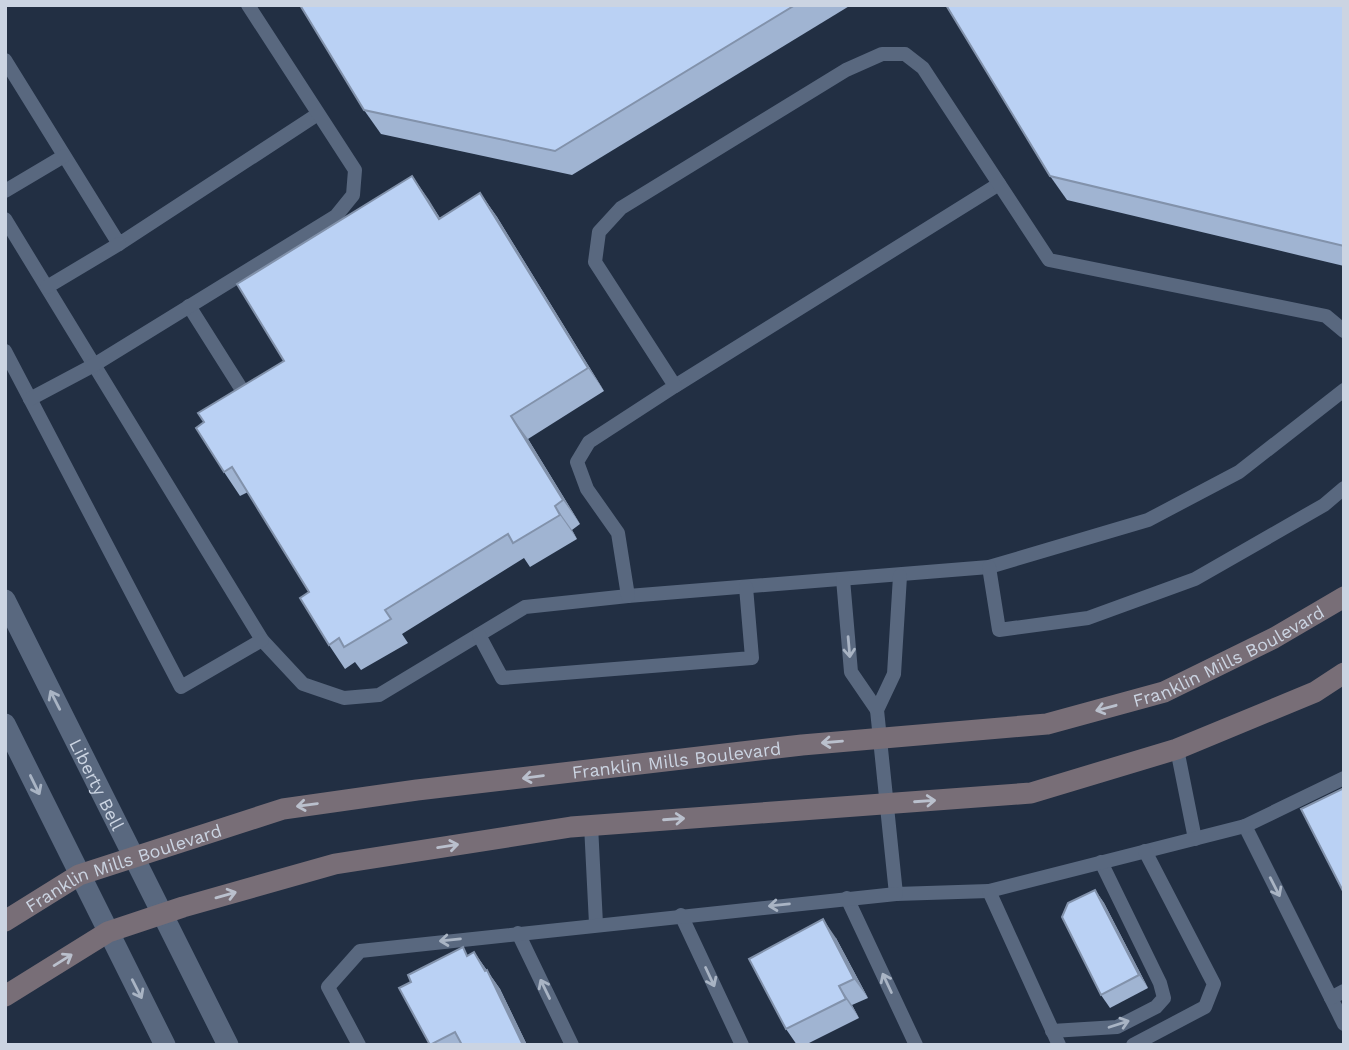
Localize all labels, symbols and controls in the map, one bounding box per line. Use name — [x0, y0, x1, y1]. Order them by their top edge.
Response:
street label: Franklin Mills Boulevard — [1130, 601, 1328, 711]
one-way arrow — [842, 635, 855, 657]
one-way arrow — [48, 690, 62, 711]
one-way arrow — [1095, 702, 1117, 715]
street label: Liberty Bell — [66, 735, 129, 834]
one-way arrow — [821, 736, 844, 749]
street label: Franklin Mills Boulevard — [571, 737, 782, 782]
one-way arrow — [522, 770, 545, 783]
one-way arrow — [29, 774, 43, 795]
one-way arrow — [914, 794, 936, 807]
one-way arrow — [296, 799, 319, 812]
one-way arrow — [662, 813, 685, 826]
street label: Franklin Mills Boulevard — [21, 819, 224, 916]
one-way arrow — [436, 839, 459, 852]
one-way arrow — [1269, 876, 1283, 897]
one-way arrow — [215, 888, 237, 901]
one-way arrow — [769, 899, 791, 912]
one-way arrow — [439, 934, 462, 947]
one-way arrow — [53, 952, 73, 966]
one-way arrow — [704, 966, 718, 987]
one-way arrow — [880, 973, 893, 994]
one-way arrow — [131, 978, 144, 999]
one-way arrow — [537, 979, 551, 1000]
one-way arrow — [1108, 1016, 1130, 1029]

